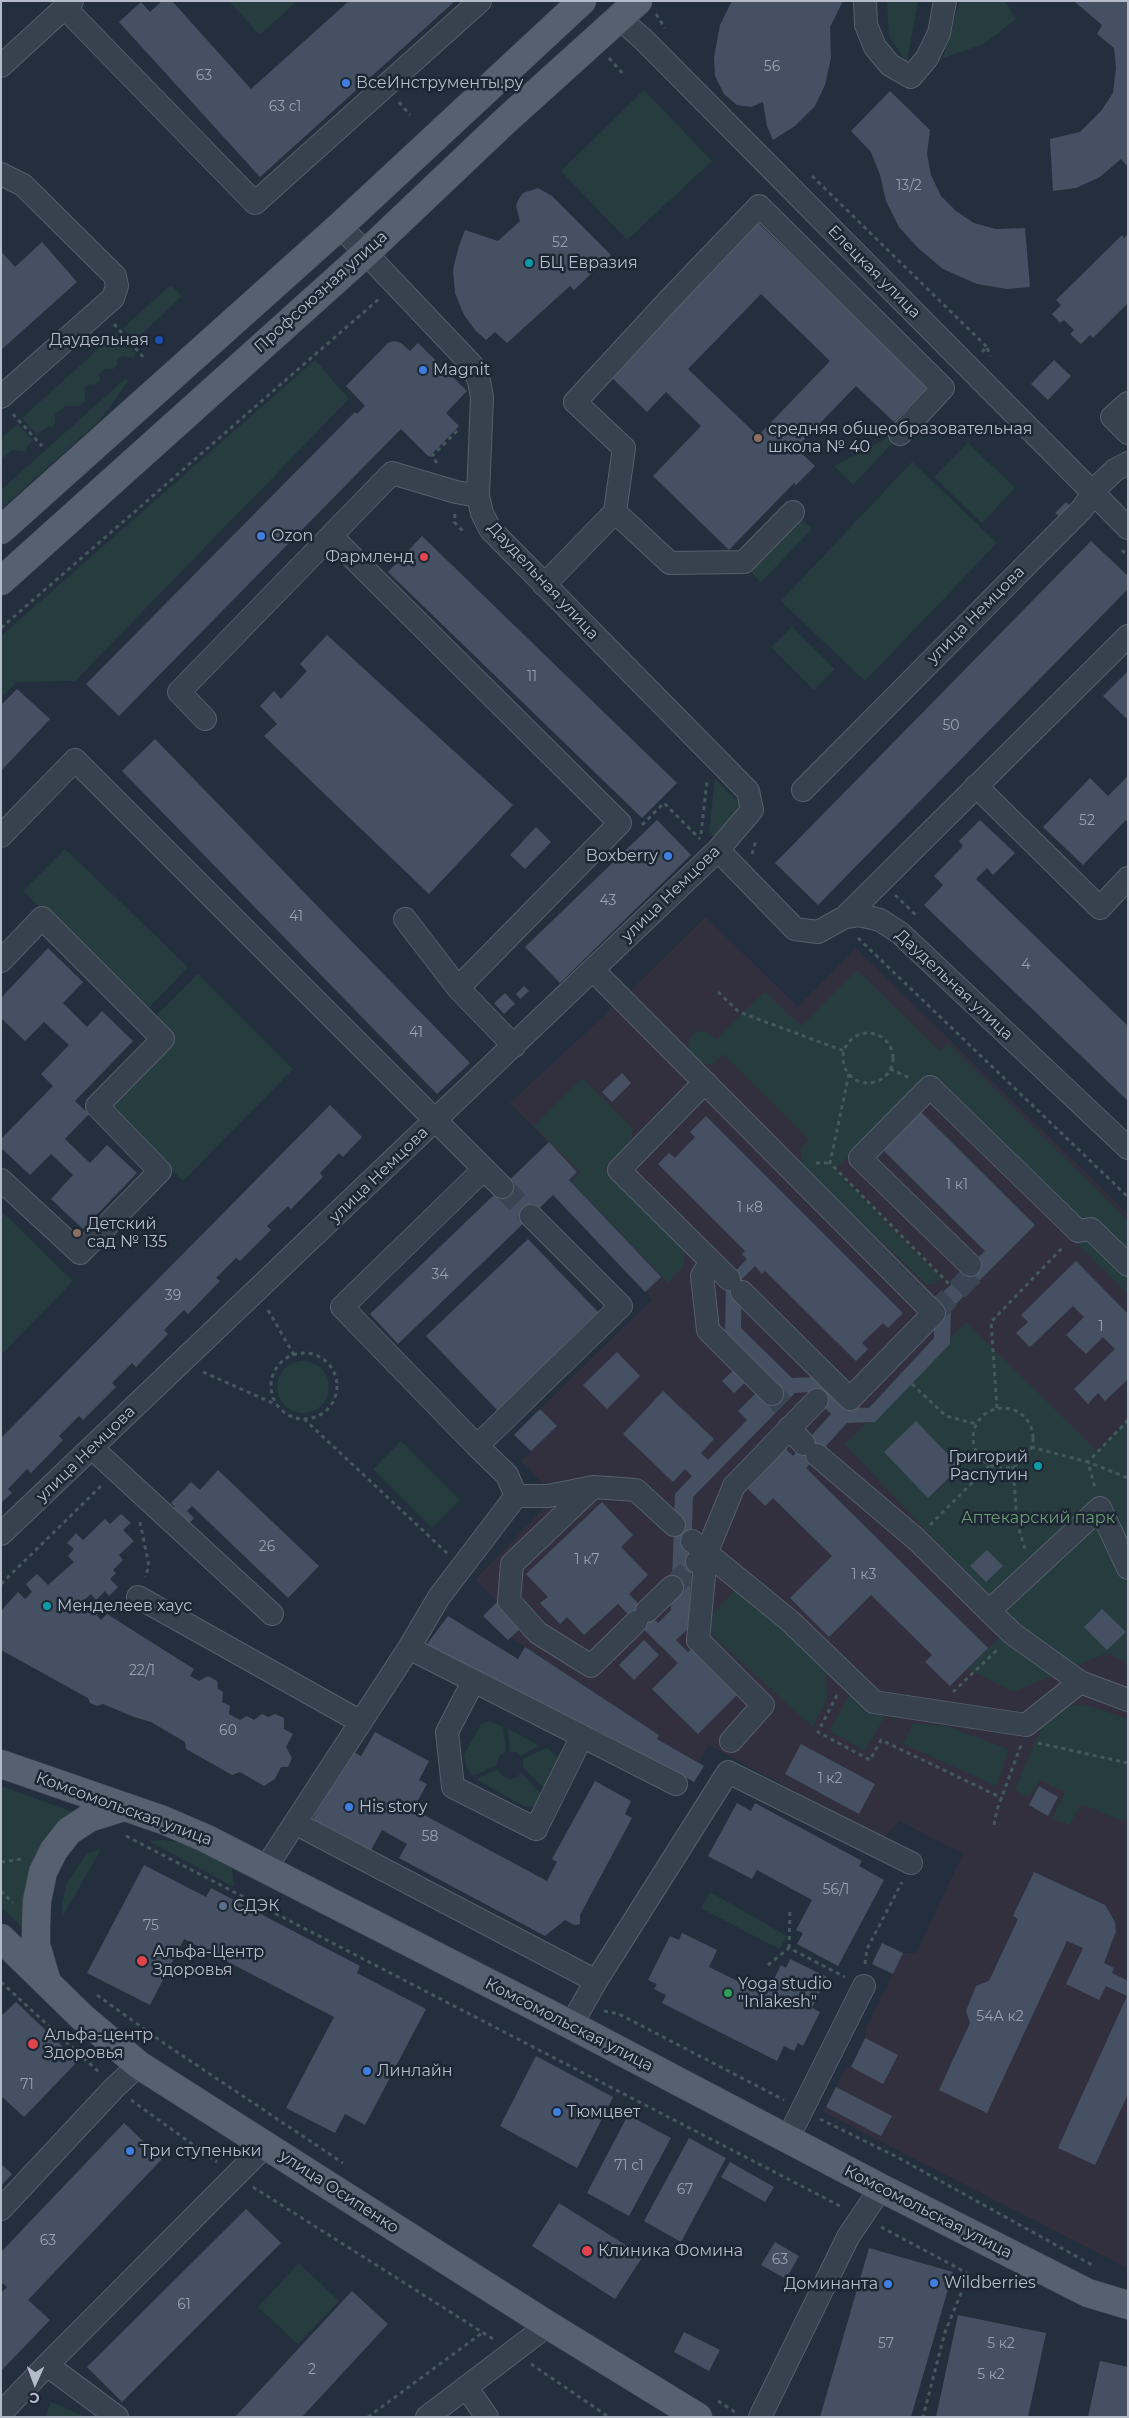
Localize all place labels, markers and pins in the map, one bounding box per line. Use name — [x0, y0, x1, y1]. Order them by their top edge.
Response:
place label: ВсеИнструменты.ру — [356, 73, 523, 93]
marker: ВсеИнструменты.ру — [340, 77, 352, 89]
place label: БЦ Евразия — [539, 253, 638, 273]
marker: БЦ Евразия — [523, 257, 535, 269]
place label: Даудельная — [49, 330, 149, 350]
marker: Даудельная — [153, 334, 165, 346]
place label: Magnit — [433, 360, 490, 380]
marker: Magnit — [417, 364, 429, 376]
place label: средняя общеобразовательная школа № 40 — [768, 419, 1033, 457]
marker: средняя общеобразовательная школа № 40 — [752, 432, 764, 444]
place label: Ozon — [271, 526, 313, 546]
marker: Ozon — [255, 530, 267, 542]
place label: Фармленд — [325, 547, 414, 567]
marker: Фармленд — [418, 551, 430, 563]
place label: Boxberry — [586, 846, 658, 866]
marker: Boxberry — [662, 850, 674, 862]
place label: Детский сад № 135 — [87, 1214, 167, 1252]
marker: Детский сад № 135 — [71, 1227, 83, 1239]
place label: Григорий Распутин — [948, 1447, 1028, 1485]
marker: Григорий Распутин — [1032, 1460, 1044, 1472]
place label: Менделеев хаус — [57, 1596, 192, 1616]
marker: Менделеев хаус — [41, 1600, 53, 1612]
place label: His story — [359, 1797, 427, 1817]
marker: His story — [343, 1801, 355, 1813]
place label: СДЭК — [233, 1896, 279, 1916]
marker: СДЭК — [217, 1900, 229, 1912]
place label: Альфа-Центр Здоровья — [153, 1942, 264, 1980]
marker: Альфа-Центр Здоровья — [135, 1954, 149, 1968]
place label: Yoga studio "Inlakesh" — [738, 1974, 832, 2012]
marker: Yoga studio "Inlakesh" — [722, 1987, 734, 1999]
place label: Альфа-центр Здоровья — [44, 2025, 153, 2063]
marker: Альфа-центр Здоровья — [26, 2037, 40, 2051]
place label: Линлайн — [377, 2061, 453, 2081]
marker: Линлайн — [361, 2065, 373, 2077]
place label: Тюмцвет — [567, 2102, 640, 2122]
marker: Тюмцвет — [551, 2106, 563, 2118]
place label: Три ступеньки — [140, 2141, 261, 2161]
marker: Три ступеньки — [124, 2145, 136, 2157]
place label: Клиника Фомина — [598, 2241, 743, 2261]
marker: Клиника Фомина — [580, 2244, 594, 2258]
place label: Wildberries — [944, 2273, 1036, 2293]
place label: Доминанта — [784, 2274, 878, 2294]
marker: Wildberries — [928, 2277, 940, 2289]
marker: Доминанта — [882, 2278, 894, 2290]

